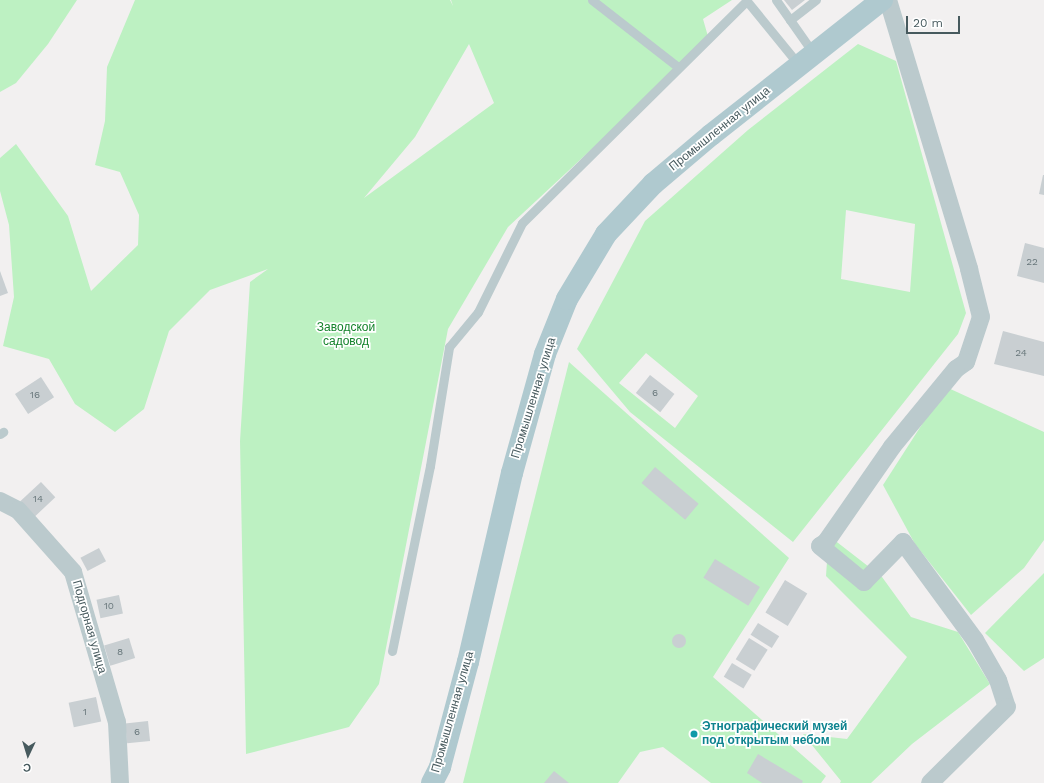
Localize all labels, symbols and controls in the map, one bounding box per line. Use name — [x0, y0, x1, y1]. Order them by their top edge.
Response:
scale bar — [908, 8, 962, 34]
text: 20 m — [913, 16, 943, 30]
street label: Промышленная улица — [667, 84, 773, 174]
house number: 22 — [1026, 256, 1038, 268]
park label: Заводской садовод — [317, 321, 375, 349]
street label: Промышленная улица — [509, 336, 559, 460]
house number: 24 — [1015, 347, 1027, 359]
house number: 6 — [652, 387, 658, 399]
house number: 16 — [30, 389, 40, 401]
house number: 14 — [33, 493, 43, 505]
street label: Подгорная улица — [69, 579, 109, 675]
house number: 10 — [104, 600, 114, 612]
house number: 8 — [117, 646, 123, 658]
street label: Промышленная улица — [429, 650, 477, 774]
house number: 1 — [83, 706, 87, 718]
place label: Этнографический музей под открытым небом — [702, 720, 847, 748]
house number: 6 — [134, 726, 140, 738]
marker: Этнографический музей под открытым небом — [689, 729, 699, 739]
north arrow — [8, 735, 48, 775]
text: С — [23, 761, 32, 774]

